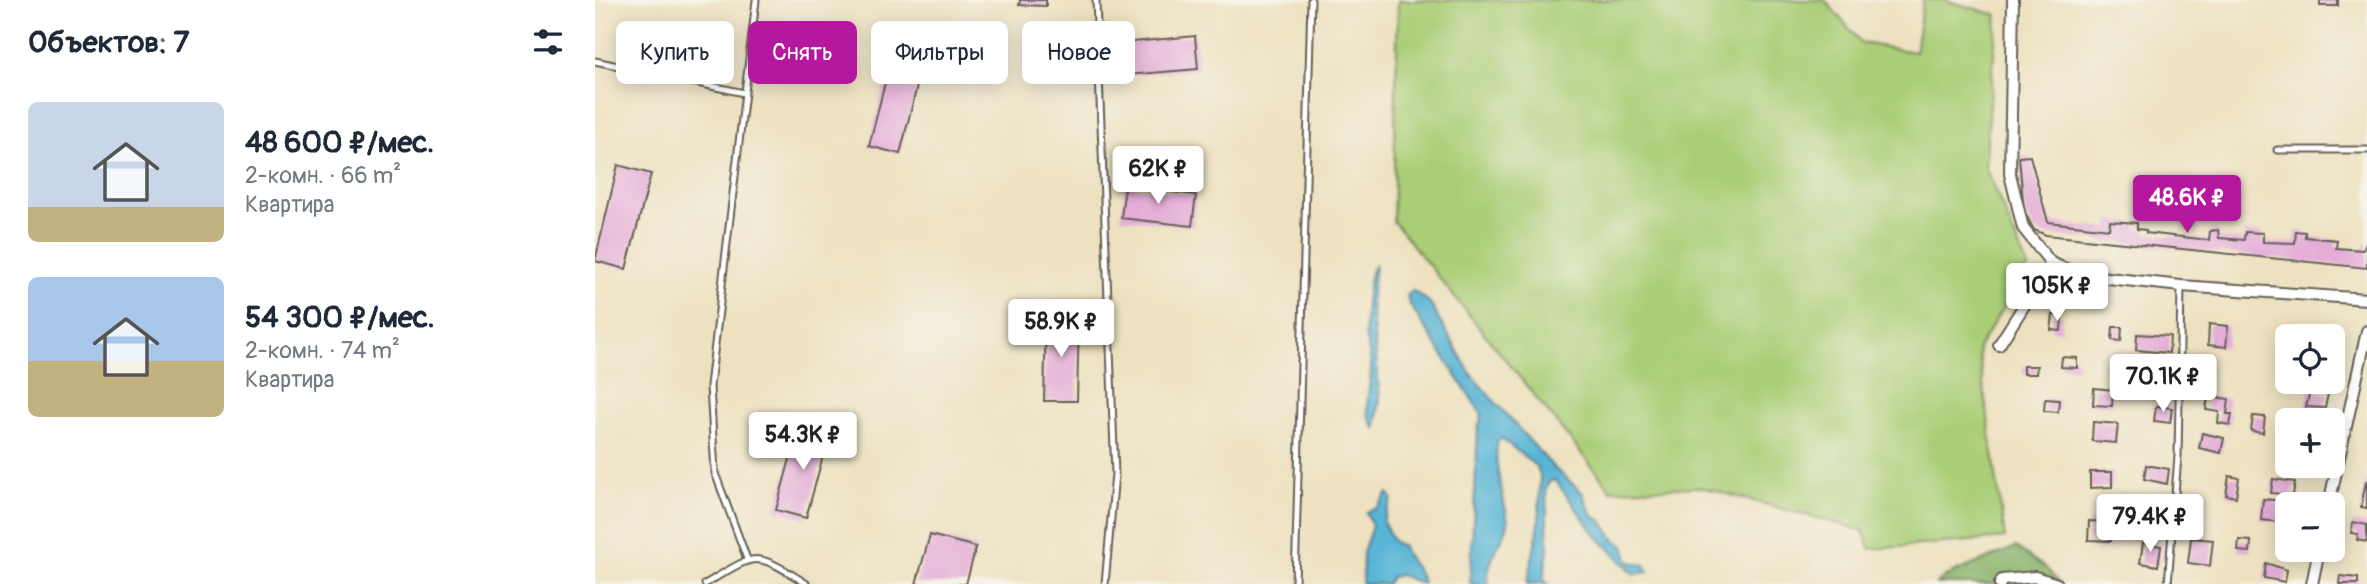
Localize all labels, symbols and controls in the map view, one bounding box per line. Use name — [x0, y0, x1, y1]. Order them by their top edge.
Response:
chip: Купить — [616, 21, 734, 84]
chip: Снять — [748, 21, 857, 84]
chip: Фильтры — [871, 21, 1008, 84]
chip: Новое — [1022, 21, 1135, 84]
icon: filters — [529, 23, 567, 61]
text: Объектов: 7 — [28, 24, 189, 61]
text: 48 600 ₽/мес. — [245, 124, 434, 161]
icon: home — [84, 130, 168, 214]
pin: 62K ₽ — [1109, 146, 1207, 206]
text: 62K ₽ — [1129, 154, 1187, 183]
text: 2-комн. · 66 m² — [245, 161, 401, 190]
pin: 48.6K ₽ — [2122, 176, 2252, 235]
text: 48.6K ₽ — [2149, 183, 2225, 212]
text: Квартира — [245, 190, 334, 219]
pin: 105K ₽ — [2000, 264, 2114, 323]
text: 105K ₽ — [2022, 271, 2092, 300]
text: 54 300 ₽/мес. — [245, 299, 435, 336]
pin: 58.9K ₽ — [996, 300, 1126, 359]
icon: home — [84, 305, 168, 389]
text: 58.9K ₽ — [1024, 307, 1098, 336]
map controls — [2275, 324, 2345, 562]
button: locate — [2275, 324, 2345, 394]
text: 2-комн. · 74 m² — [245, 336, 400, 365]
pin: 70.1K ₽ — [2098, 354, 2228, 414]
text: 70.1K ₽ — [2126, 362, 2200, 391]
text: Квартира — [245, 365, 334, 394]
button: + — [2275, 408, 2345, 478]
pin: 54.3K ₽ — [738, 412, 868, 472]
text: 54.3K ₽ — [765, 420, 841, 449]
button: − — [2275, 492, 2345, 562]
pin: 79.4K ₽ — [2085, 494, 2215, 554]
text: 79.4K ₽ — [2112, 502, 2188, 531]

